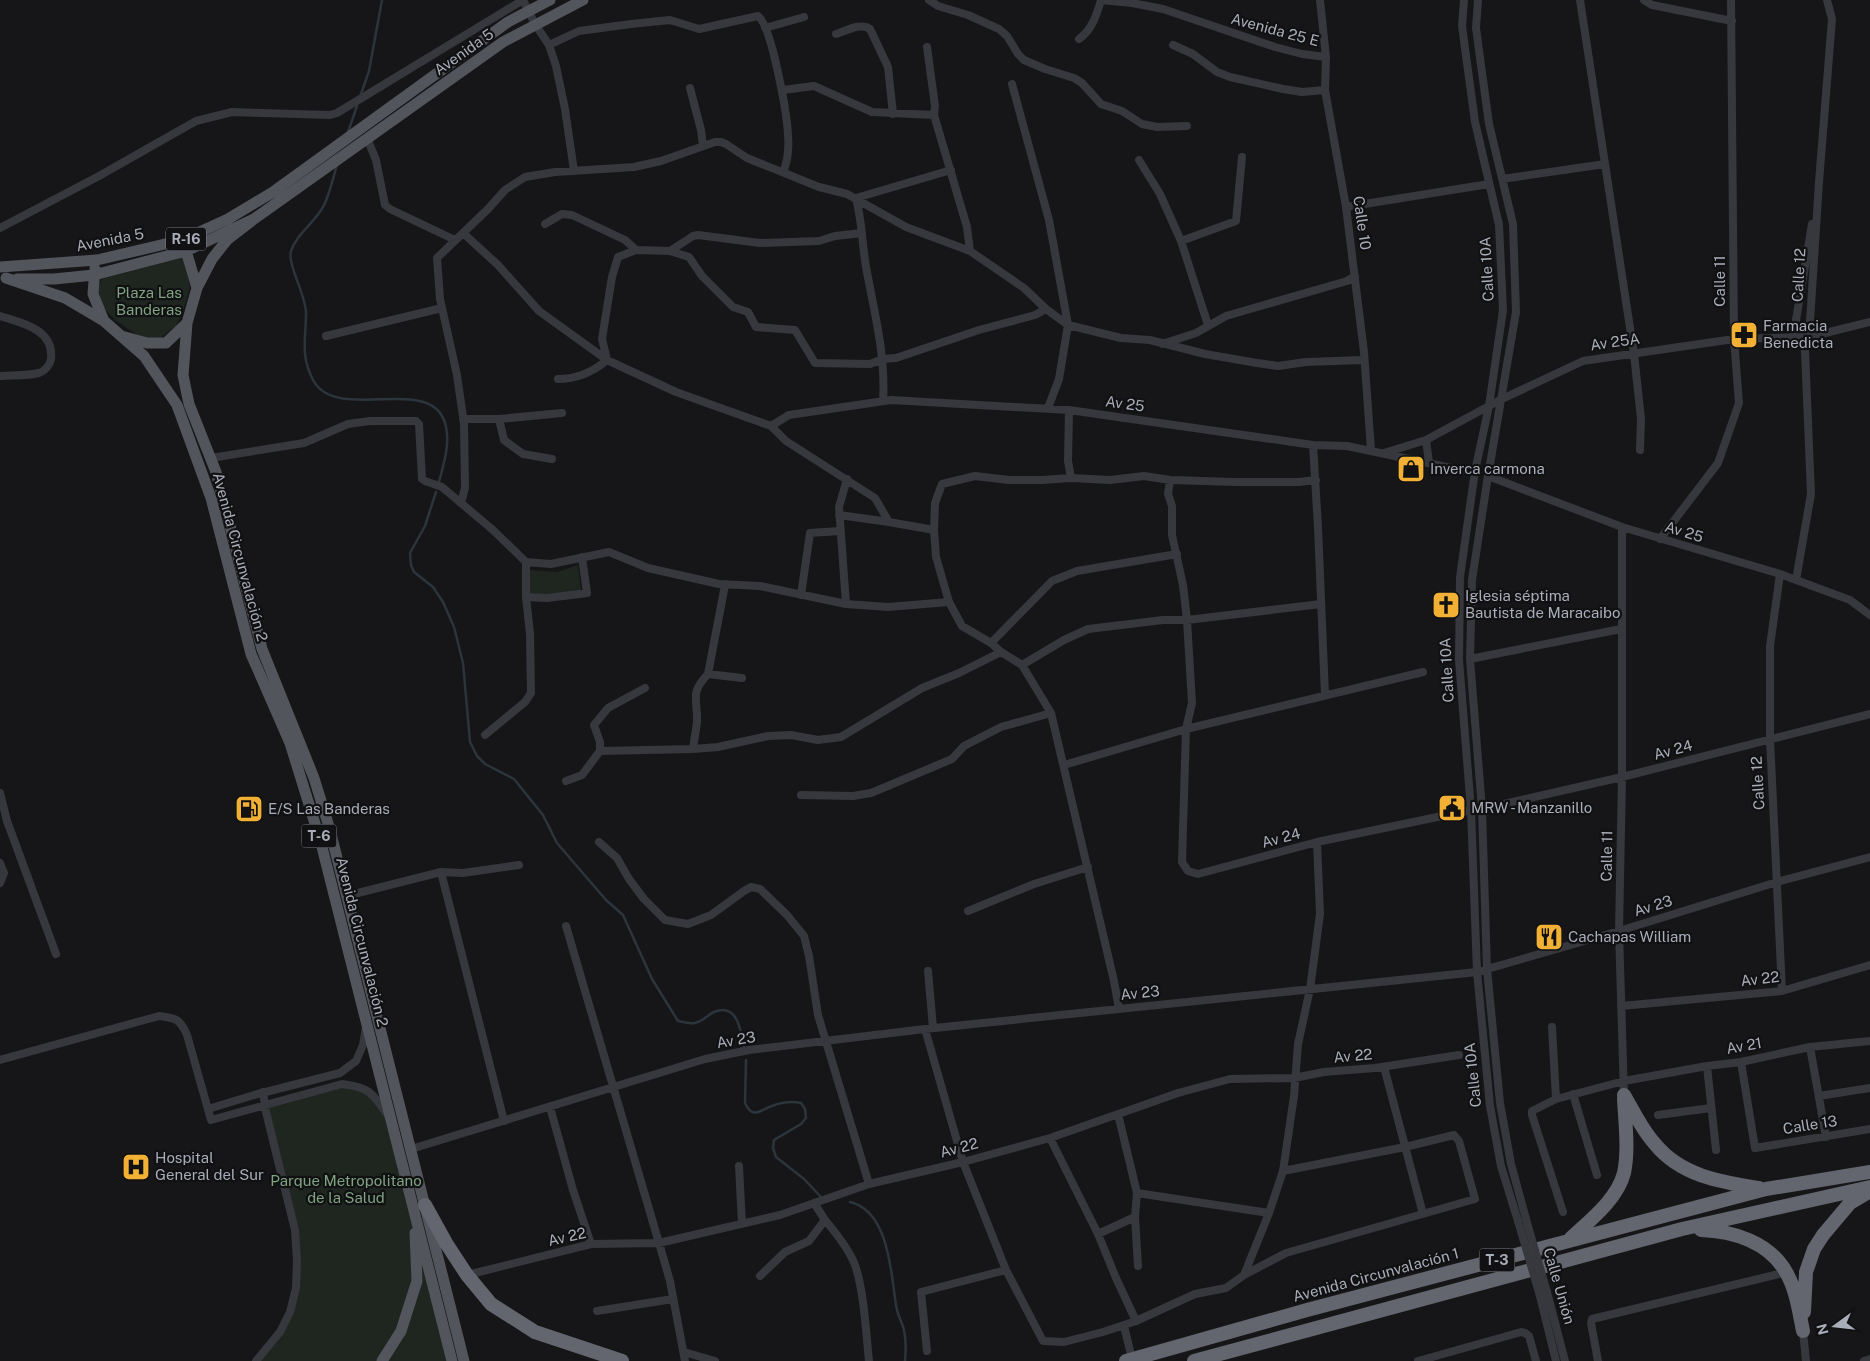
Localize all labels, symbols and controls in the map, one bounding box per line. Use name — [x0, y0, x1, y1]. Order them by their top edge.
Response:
street label: Avenida 25 E — [1229, 10, 1321, 49]
street label: Avenida 5 — [431, 25, 497, 78]
street label: Calle 10 — [1350, 195, 1375, 251]
street label: Avenida 5 — [75, 225, 145, 254]
road number: R-16 — [166, 228, 206, 250]
street label: Calle 10A — [1476, 236, 1497, 302]
street label: Calle 12 — [1789, 247, 1808, 302]
street label: Calle 11 — [1711, 255, 1728, 307]
park label: Plaza Las Banderas — [116, 284, 182, 318]
place label: Farmacia Benedicta — [1763, 317, 1833, 351]
pharmacy icon: Farmacia Benedicta — [1729, 320, 1759, 350]
street label: Av 25A — [1589, 330, 1641, 353]
street label: Av 25 — [1104, 392, 1146, 415]
shop icon: Inverca carmona — [1396, 454, 1426, 484]
place label: Inverca carmona — [1430, 460, 1545, 477]
street label: Avenida Circunvalación 2 — [210, 471, 271, 643]
street label: Av 25 — [1663, 518, 1706, 545]
place label: Iglesia séptima Bautista de Maracaibo — [1465, 587, 1621, 621]
church icon: Iglesia séptima Bautista de Maracaibo — [1431, 590, 1461, 620]
street label: Calle 10A — [1436, 637, 1457, 703]
street label: Av 24 — [1652, 736, 1694, 763]
street label: Calle 12 — [1748, 756, 1767, 810]
public building icon: MRW - Manzanillo — [1437, 793, 1467, 823]
fuel station icon: E/S Las Banderas — [234, 794, 264, 824]
place label: MRW - Manzanillo — [1471, 799, 1592, 816]
place label: E/S Las Banderas — [268, 800, 390, 817]
road number: T-6 — [302, 824, 336, 848]
street label: Av 24 — [1260, 824, 1302, 851]
street label: Calle 11 — [1598, 830, 1615, 882]
street label: Avenida Circunvalación 2 — [333, 855, 392, 1028]
street label: Av 23 — [1632, 892, 1674, 919]
restaurant icon: Cachapas William — [1534, 922, 1564, 952]
place label: Cachapas William — [1568, 928, 1691, 945]
street label: Av 22 — [1740, 968, 1780, 989]
street label: Av 23 — [1120, 982, 1160, 1003]
street label: Av 23 — [715, 1028, 757, 1051]
street label: Av 21 — [1725, 1034, 1763, 1057]
street label: Calle 10A — [1461, 1042, 1484, 1108]
street label: Av 22 — [1333, 1045, 1373, 1066]
street label: Calle 13 — [1782, 1112, 1838, 1137]
street label: Av 22 — [938, 1134, 980, 1161]
place label: Hospital General del Sur — [155, 1149, 264, 1183]
hospital icon: Hospital General del Sur — [121, 1152, 151, 1182]
park label: Parque Metropolitano de la Salud — [270, 1172, 422, 1206]
street label: Av 22 — [546, 1224, 588, 1249]
street label: Avenida Circunvalación 1 — [1291, 1244, 1461, 1305]
street label: Calle Unión — [1540, 1246, 1579, 1326]
road number: T-3 — [1480, 1248, 1514, 1272]
north arrow — [1810, 1301, 1860, 1351]
text: N — [1813, 1322, 1832, 1337]

